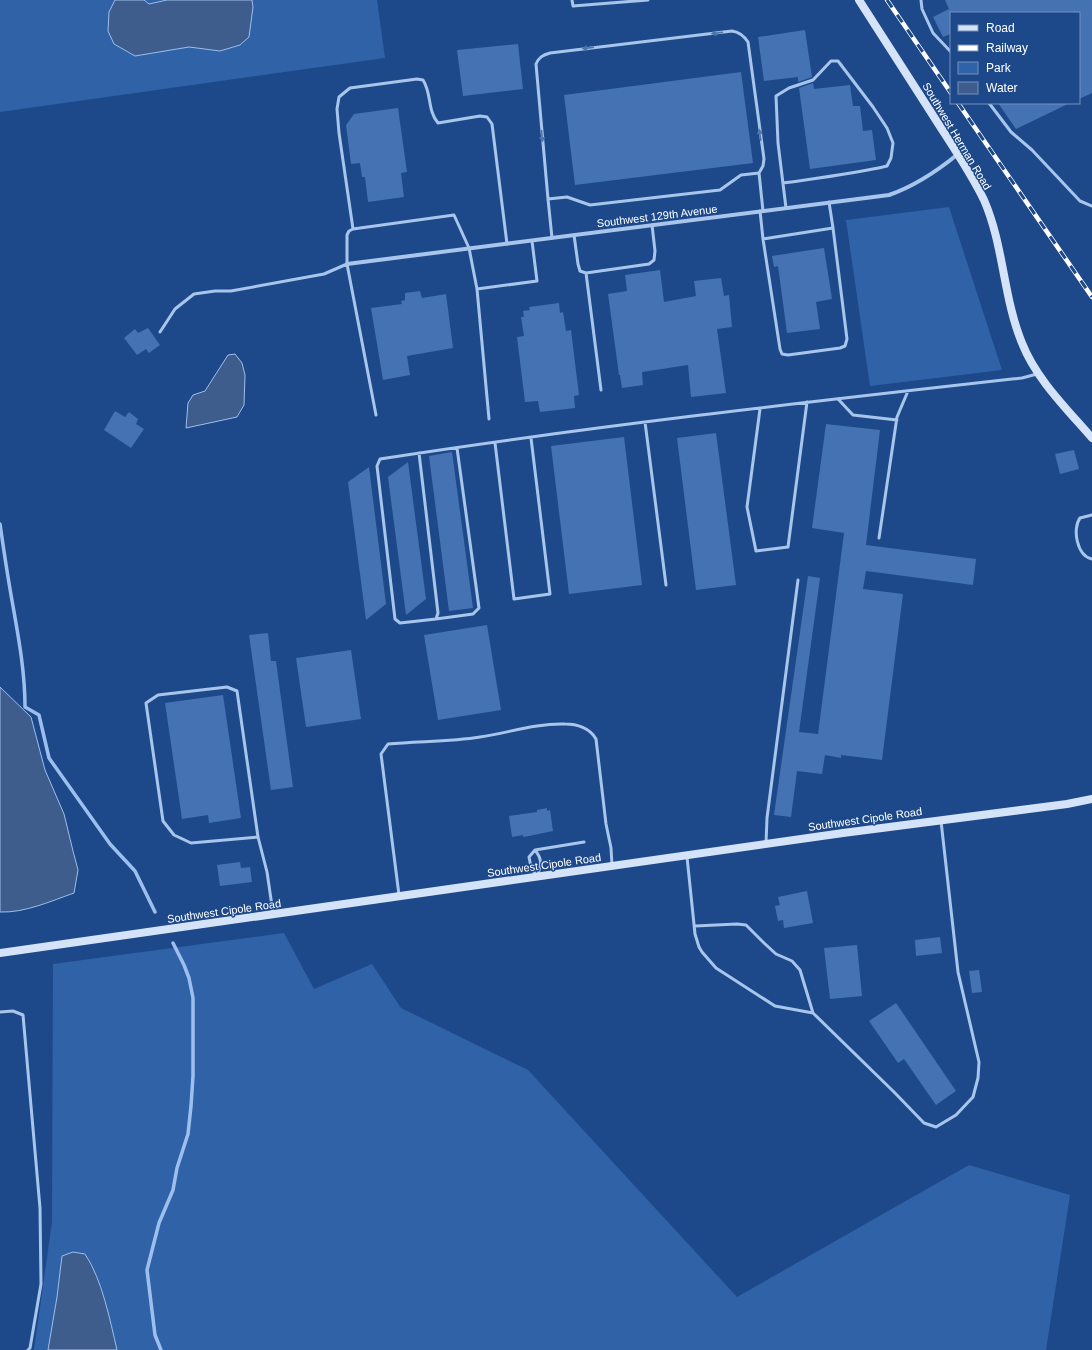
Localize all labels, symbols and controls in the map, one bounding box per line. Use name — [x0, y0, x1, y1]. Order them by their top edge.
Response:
legend — [950, 12, 1080, 104]
text: Road — [986, 21, 1015, 35]
one-way arrow — [711, 30, 723, 36]
text: Railway — [986, 41, 1028, 55]
one-way arrow — [581, 45, 594, 51]
text: Park — [986, 61, 1012, 75]
street label: Southwest Herman Road — [920, 80, 994, 192]
text: Water — [986, 81, 1018, 95]
one-way arrow — [757, 129, 764, 141]
one-way arrow — [539, 130, 545, 143]
street label: Southwest 129th Avenue — [596, 203, 718, 229]
street label: Southwest Cipole Road — [807, 805, 923, 833]
street label: Southwest Cipole Road — [486, 851, 602, 879]
street label: Southwest Cipole Road — [166, 897, 282, 925]

